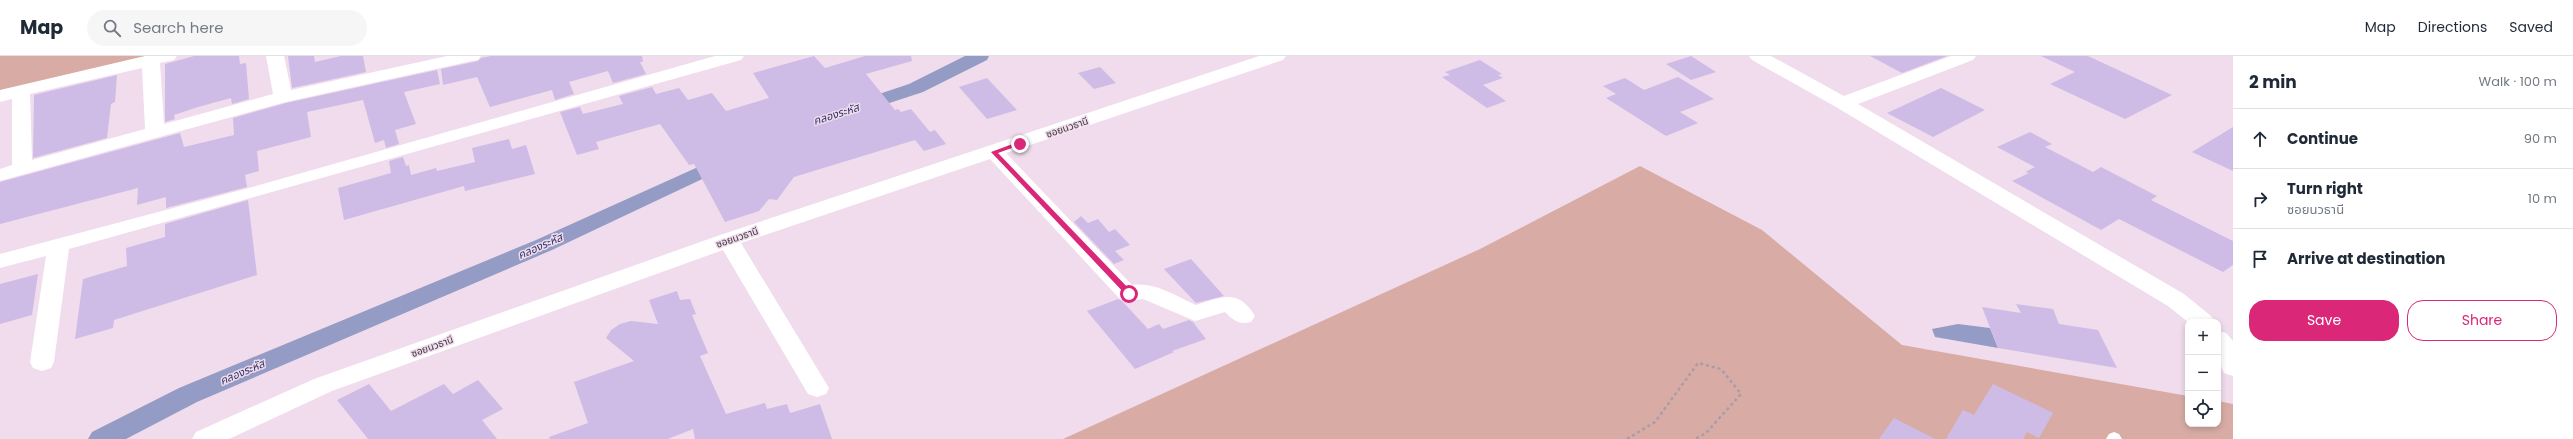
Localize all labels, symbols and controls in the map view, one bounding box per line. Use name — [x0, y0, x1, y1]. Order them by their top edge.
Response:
search box — [87, 10, 367, 46]
text: Map — [20, 14, 63, 41]
icon: search — [101, 17, 123, 39]
text: Search here — [133, 17, 224, 38]
text: Map — [2365, 17, 2396, 37]
text: Directions — [2418, 17, 2487, 37]
text: Saved — [2509, 17, 2553, 37]
text: 2 min — [2249, 70, 2297, 94]
text: Walk · 100 m — [2479, 72, 2557, 91]
water label: คลองระหัส — [811, 99, 862, 129]
street label: ซอยนวธานี — [1044, 113, 1090, 142]
icon: ahead — [2249, 128, 2271, 150]
text: Continue — [2287, 128, 2358, 149]
text: 90 m — [2524, 129, 2557, 148]
route end — [1011, 135, 1029, 153]
text: Turn right — [2287, 178, 2363, 199]
icon: right — [2249, 188, 2271, 210]
text: 10 m — [2528, 189, 2557, 208]
text: ซอยนวธานี — [2287, 200, 2344, 219]
street label: ซอยนวธานี — [714, 223, 760, 252]
water label: คลองระหัส — [515, 228, 566, 263]
icon: arrive — [2249, 248, 2271, 270]
text: Arrive at destination — [2287, 248, 2445, 269]
route start — [1120, 285, 1138, 303]
button: Save — [2249, 300, 2399, 341]
button: Share — [2407, 300, 2557, 341]
map controls — [2185, 319, 2221, 427]
button: + — [2185, 319, 2221, 355]
street label: ซอยนวธานี — [409, 332, 455, 361]
water label: คลองระหัส — [217, 355, 268, 389]
button: − — [2185, 355, 2221, 391]
button: locate — [2185, 391, 2221, 427]

